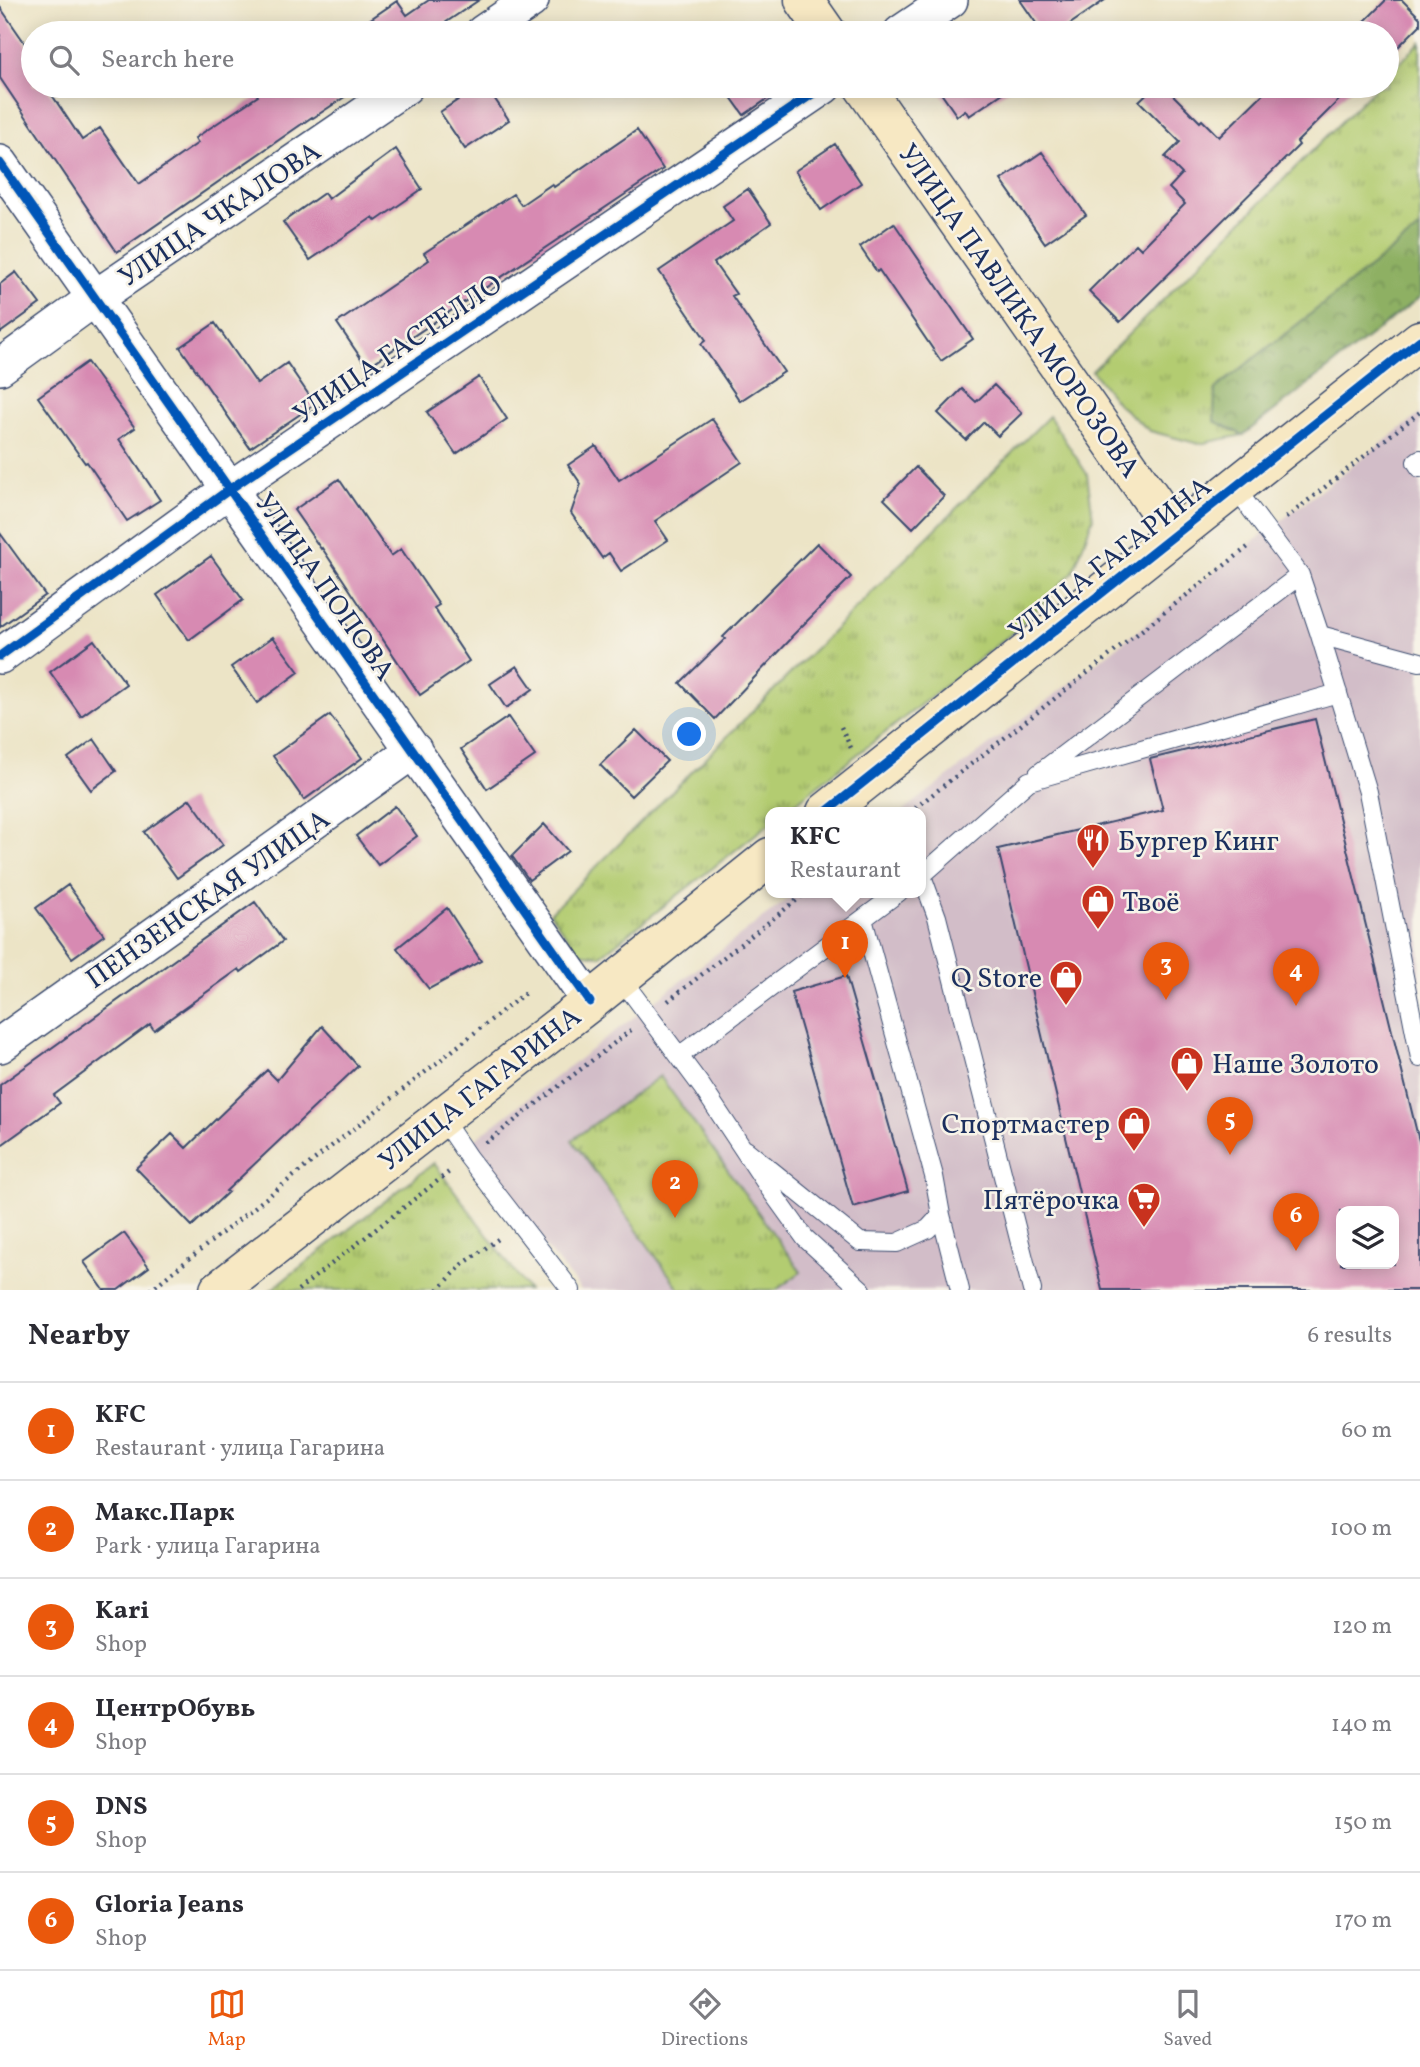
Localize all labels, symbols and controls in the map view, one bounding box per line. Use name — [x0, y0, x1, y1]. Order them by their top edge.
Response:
search box — [21, 21, 1399, 98]
icon: search — [45, 41, 83, 79]
text: Search here — [101, 42, 234, 78]
street label: УЛИЦА ЧКАЛОВА — [111, 133, 330, 297]
street label: УЛИЦА ПАВЛИКА МОРОЗОВА — [887, 137, 1149, 487]
street label: УЛИЦА ГАСТЕЛЛО — [286, 266, 511, 435]
street label: УЛИЦА ГАГАРИНА — [1001, 468, 1220, 652]
street label: УЛИЦА ПОПОВА — [245, 486, 404, 689]
your location — [672, 717, 706, 751]
street label: ПЕНЗЕНСКАЯ УЛИЦА — [78, 801, 339, 999]
popup — [765, 807, 926, 898]
text: KFC — [790, 819, 841, 855]
restaurant icon: Бургер Кинг — [1074, 821, 1112, 870]
place label: Бургер Кинг — [1118, 823, 1279, 862]
text: Restaurant — [790, 855, 901, 887]
shop icon: Твоё — [1079, 882, 1117, 931]
place label: Твоё — [1122, 884, 1180, 923]
pin: 1 — [822, 920, 868, 978]
pin: 3 — [1143, 942, 1189, 1000]
pin: 4 — [1273, 948, 1319, 1006]
shop icon: Q Store — [1047, 958, 1085, 1007]
place label: Q Store — [951, 960, 1042, 999]
street label: УЛИЦА ГАГАРИНА — [371, 998, 590, 1182]
shop icon: Наше Золото — [1168, 1044, 1206, 1093]
place label: Наше Золото — [1212, 1046, 1379, 1085]
pin: 5 — [1207, 1097, 1253, 1155]
shop icon: Спортмастер — [1115, 1104, 1153, 1153]
place label: Спортмастер — [941, 1106, 1110, 1145]
pin: 2 — [652, 1160, 698, 1218]
supermarket icon: Пятёрочка — [1125, 1180, 1163, 1229]
place label: Пятёрочка — [983, 1182, 1120, 1221]
pin: 6 — [1273, 1193, 1319, 1251]
map controls — [1336, 1206, 1399, 1269]
button: layers — [1336, 1206, 1399, 1269]
text: Nearby — [28, 1315, 130, 1357]
text: 6 results — [1308, 1320, 1392, 1352]
text: KFC — [95, 1397, 146, 1433]
text: 1 — [46, 1415, 56, 1447]
text: 60 m — [1342, 1415, 1392, 1447]
text: Restaurant · улица Гагарина — [95, 1433, 385, 1465]
text: Макс.Парк — [95, 1495, 235, 1531]
text: 2 — [45, 1513, 57, 1545]
text: 100 m — [1330, 1513, 1392, 1545]
text: Park · улица Гагарина — [95, 1531, 321, 1563]
text: Kari — [95, 1593, 150, 1629]
text: 3 — [45, 1611, 57, 1643]
text: 120 m — [1332, 1611, 1392, 1643]
text: Shop — [95, 1629, 147, 1661]
text: ЦентрОбувь — [95, 1691, 255, 1727]
text: 4 — [44, 1709, 58, 1741]
text: 140 m — [1331, 1709, 1392, 1741]
text: Shop — [95, 1727, 147, 1759]
text: DNS — [95, 1789, 148, 1825]
text: 5 — [45, 1807, 57, 1839]
text: 150 m — [1334, 1807, 1392, 1839]
text: Shop — [95, 1825, 147, 1857]
text: Gloria Jeans — [95, 1887, 244, 1923]
text: 6 — [45, 1905, 57, 1937]
text: 170 m — [1334, 1905, 1392, 1937]
text: Shop — [95, 1923, 147, 1955]
tab: Map — [208, 1985, 246, 2053]
tab: Directions — [661, 1985, 748, 2053]
tab: Saved — [1163, 1985, 1212, 2053]

